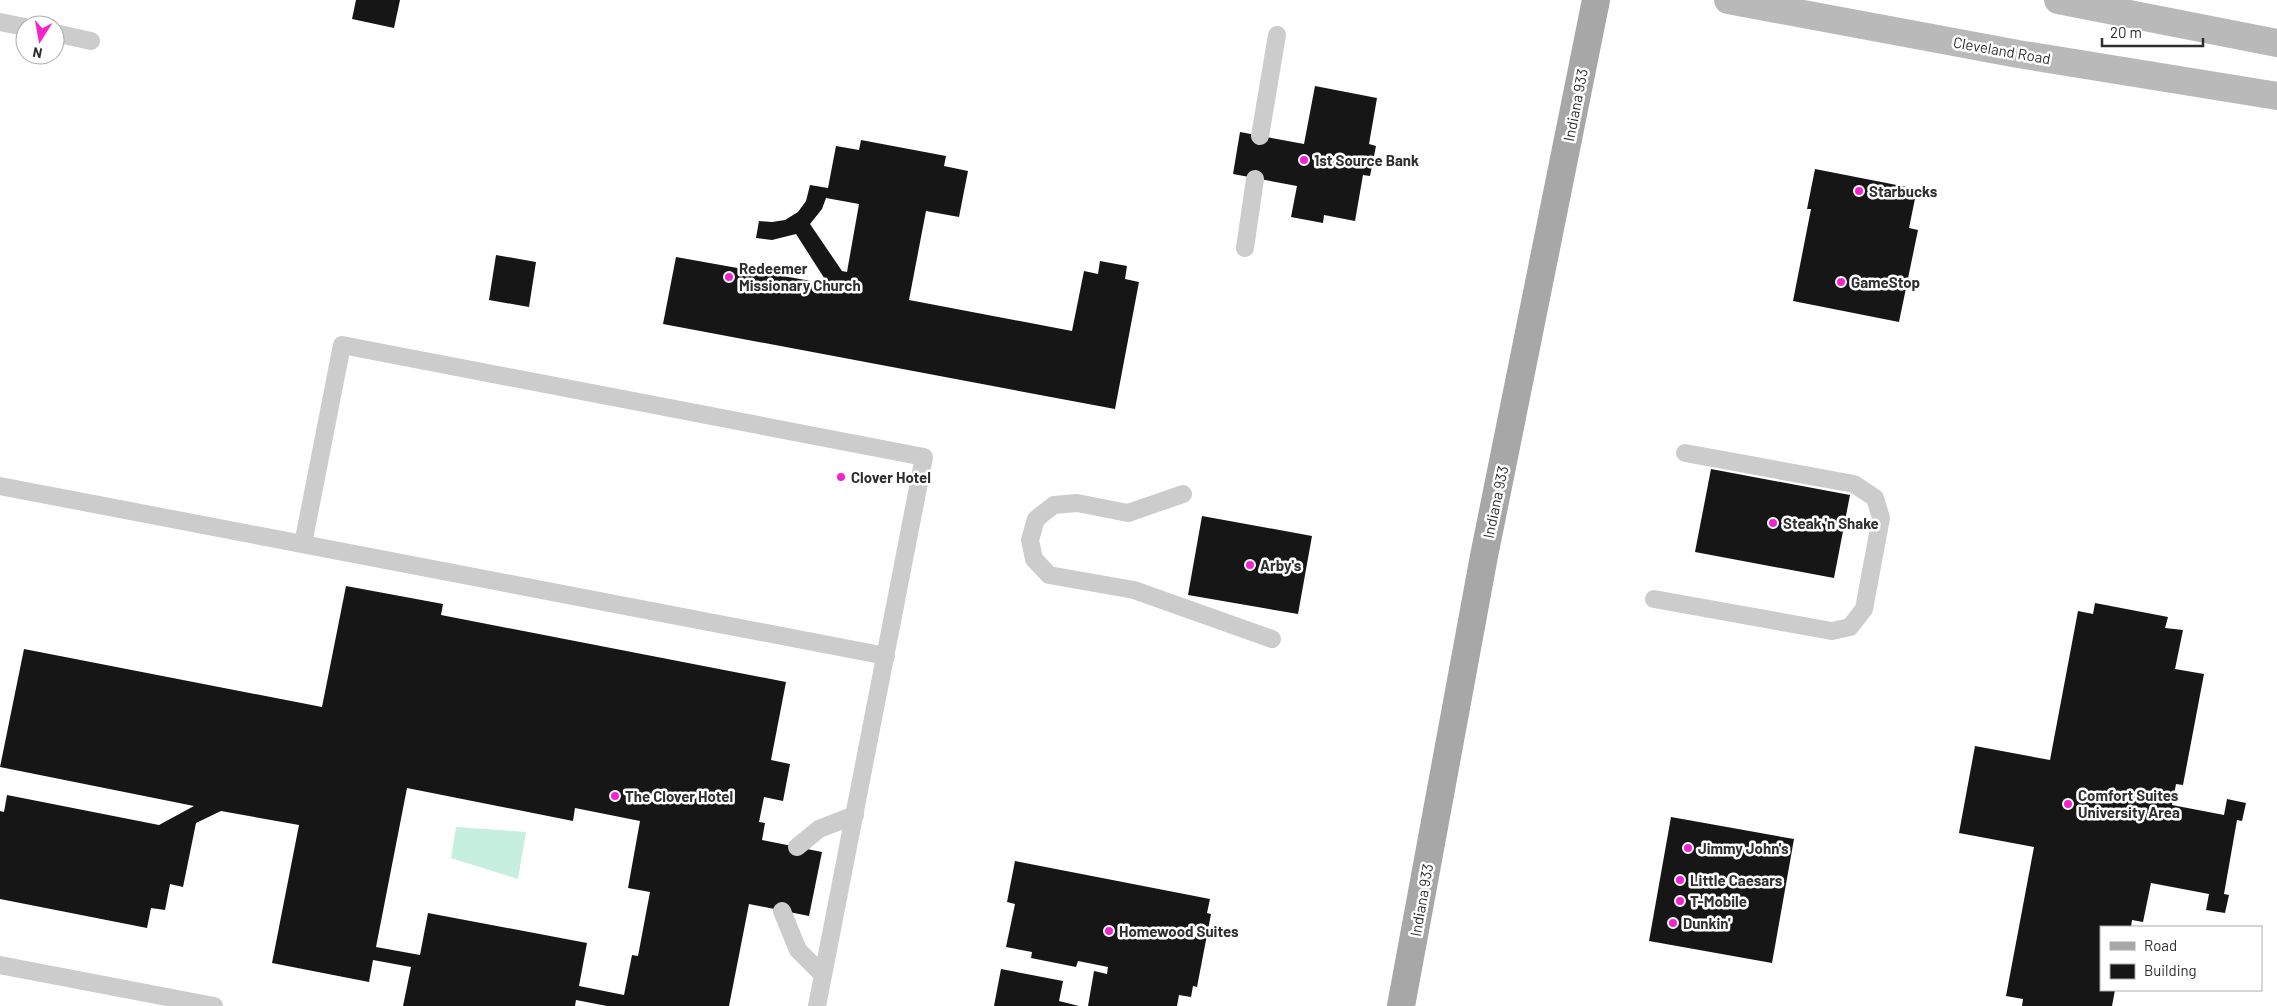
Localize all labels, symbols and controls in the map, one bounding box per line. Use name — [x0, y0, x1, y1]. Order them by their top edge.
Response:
north arrow — [15, 15, 65, 65]
scale bar — [2102, 15, 2203, 47]
text: 20 m — [2110, 23, 2142, 41]
street label: Cleveland Road — [1952, 33, 2052, 67]
text: N — [31, 44, 44, 62]
street label: Indiana 933 — [1559, 67, 1591, 143]
place label: 1st Source Bank — [1314, 151, 1419, 169]
marker: 1st Source Bank — [1298, 154, 1310, 166]
place label: Starbucks — [1869, 182, 1938, 200]
marker: Starbucks — [1853, 185, 1865, 197]
place label: Redeemer Missionary Church — [739, 259, 861, 294]
marker: Redeemer Missionary Church — [723, 271, 735, 283]
place label: GameStop — [1851, 273, 1920, 291]
marker: GameStop — [1835, 276, 1847, 288]
street label: Indiana 933 — [1479, 464, 1511, 540]
place label: Clover Hotel — [851, 468, 931, 486]
marker: Clover Hotel — [835, 471, 847, 483]
place label: Steak 'n Shake — [1783, 514, 1879, 532]
marker: Steak 'n Shake — [1767, 517, 1779, 529]
place label: Arby's — [1260, 556, 1302, 574]
marker: Arby's — [1244, 559, 1256, 571]
place label: Comfort Suites University Area — [2078, 786, 2180, 821]
place label: The Clover Hotel — [625, 787, 733, 805]
marker: The Clover Hotel — [609, 790, 621, 802]
marker: Comfort Suites University Area — [2062, 798, 2074, 810]
place label: Jimmy John's — [1698, 839, 1789, 857]
marker: Jimmy John's — [1682, 842, 1694, 854]
street label: Indiana 933 — [1406, 862, 1436, 938]
place label: Little Caesars — [1690, 871, 1783, 889]
marker: Little Caesars — [1674, 874, 1686, 886]
place label: T-Mobile — [1690, 892, 1747, 910]
marker: T-Mobile — [1674, 895, 1686, 907]
place label: Dunkin' — [1683, 914, 1731, 932]
marker: Dunkin' — [1667, 917, 1679, 929]
place label: Homewood Suites — [1119, 922, 1239, 940]
marker: Homewood Suites — [1103, 925, 1115, 937]
legend — [2100, 926, 2262, 991]
text: Road — [2144, 936, 2177, 954]
text: Building — [2144, 961, 2197, 979]

